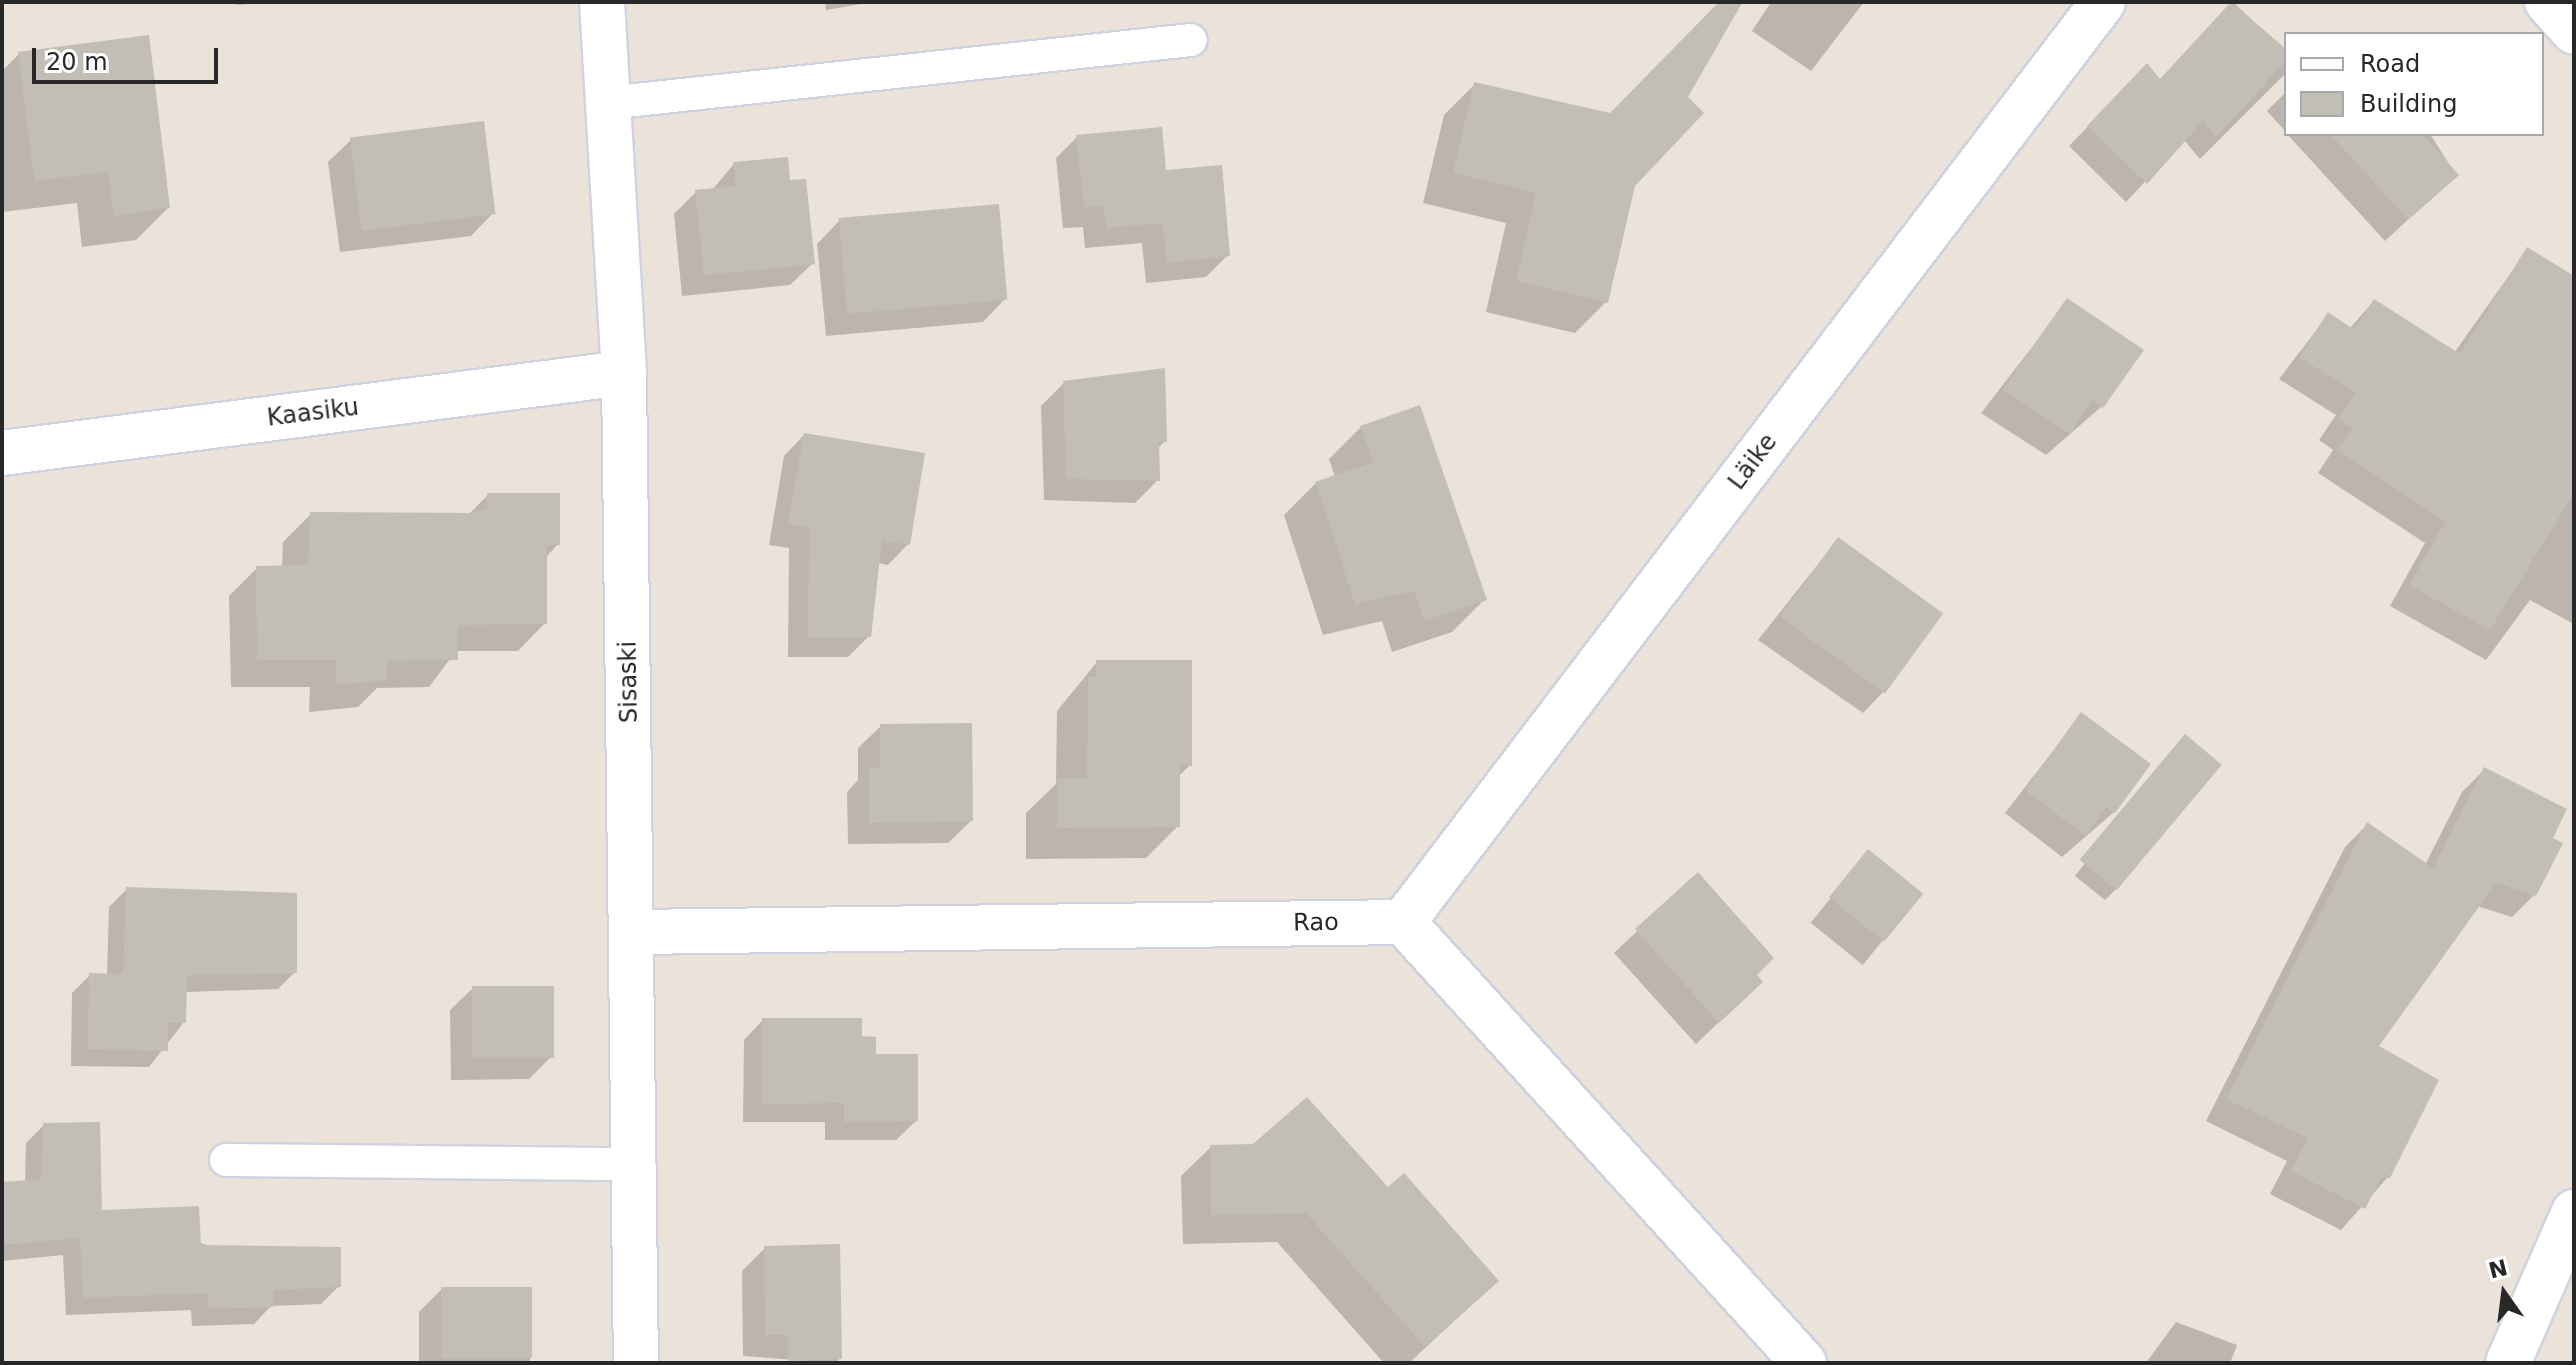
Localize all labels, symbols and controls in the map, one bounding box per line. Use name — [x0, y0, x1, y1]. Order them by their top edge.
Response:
scale bar — [36, 32, 222, 82]
legend — [2284, 32, 2544, 136]
text: 20 m — [46, 48, 108, 76]
text: Road — [2360, 50, 2420, 78]
text: Building — [2360, 90, 2457, 118]
street label: Kaasiku — [265, 393, 361, 433]
street label: Läike — [1723, 428, 1783, 496]
street label: Sisaski — [614, 641, 644, 723]
street label: Rao — [1293, 908, 1339, 938]
north arrow — [2464, 1253, 2544, 1333]
text: N — [2486, 1255, 2510, 1284]

